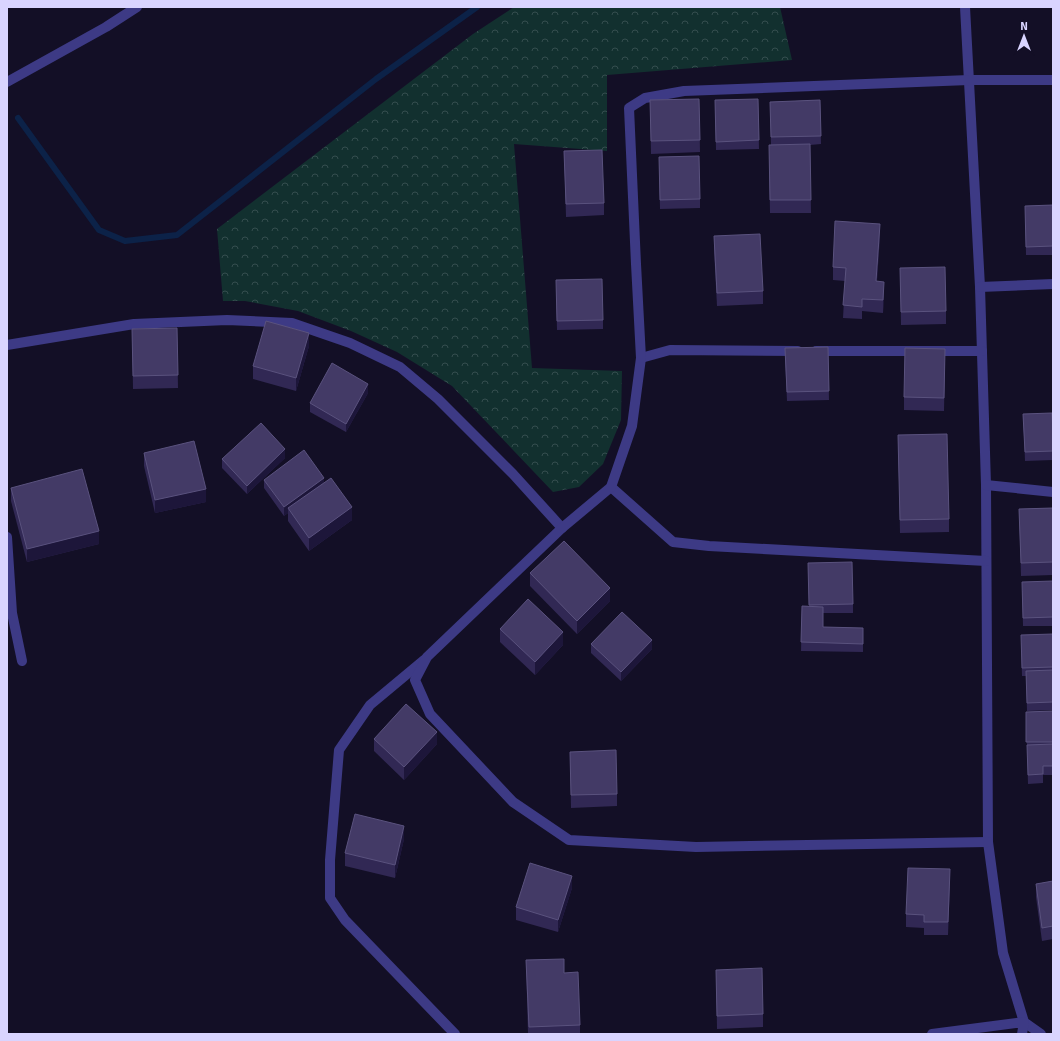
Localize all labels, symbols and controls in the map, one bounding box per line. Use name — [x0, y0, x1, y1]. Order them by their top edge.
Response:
north arrow — [1004, 16, 1044, 56]
text: N — [1020, 20, 1028, 33]

